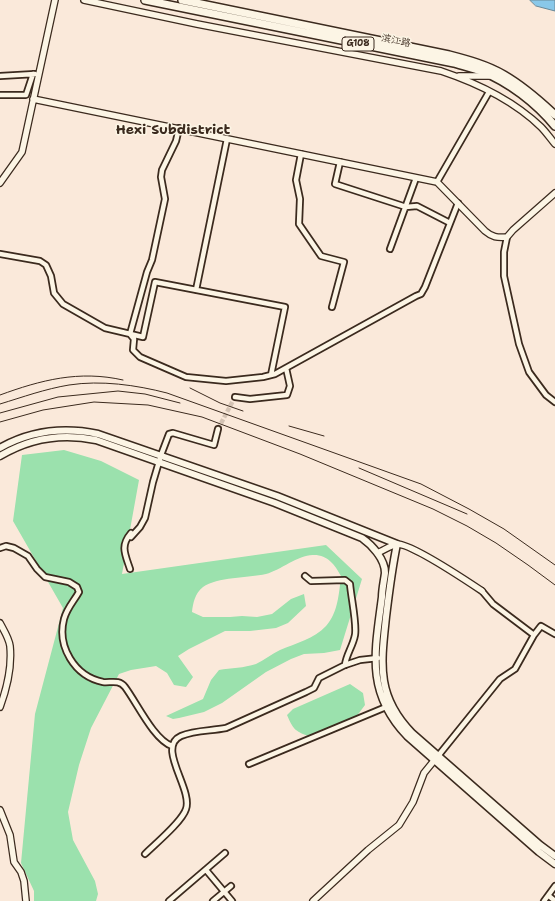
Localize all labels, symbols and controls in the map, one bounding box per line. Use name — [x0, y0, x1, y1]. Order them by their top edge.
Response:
street label: 滨江路 — [380, 32, 412, 50]
road number: G108 — [342, 37, 374, 51]
district label: Hexi Subdistrict — [116, 122, 230, 138]

